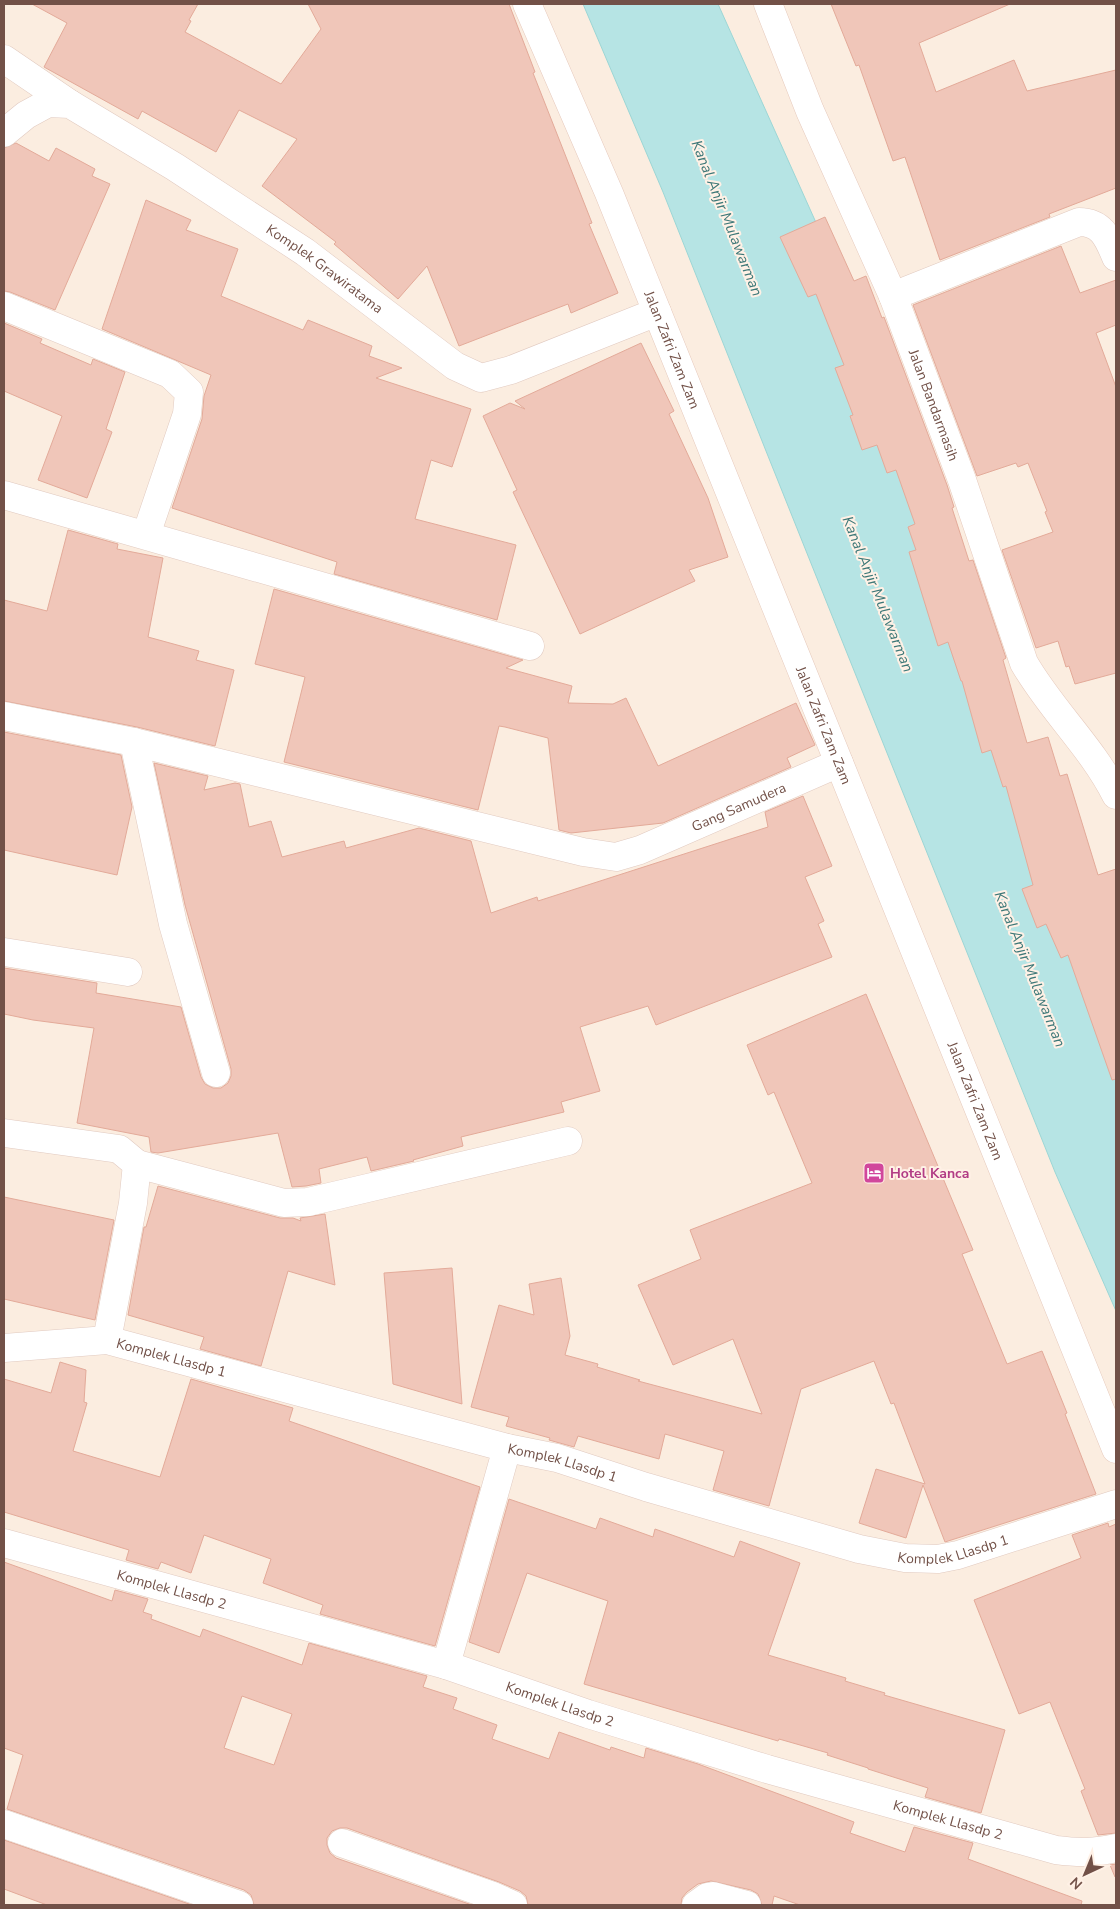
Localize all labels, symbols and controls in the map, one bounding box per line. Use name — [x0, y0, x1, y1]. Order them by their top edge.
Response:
water label: Kanal Anjir Mulawarman — [687, 137, 767, 299]
street label: Komplek Grawiratama — [262, 220, 387, 318]
street label: Jalan Zafri Zam Zam — [639, 287, 704, 412]
street label: Jalan Bandarmasih — [903, 346, 963, 464]
water label: Kanal Anjir Mulawarman — [838, 513, 918, 675]
street label: Jalan Zafri Zam Zam — [791, 663, 856, 787]
street label: Gang Samudera — [689, 778, 789, 836]
water label: Kanal Anjir Mulawarman — [990, 888, 1070, 1050]
street label: Jalan Zafri Zam Zam — [942, 1038, 1007, 1163]
hotel icon: Hotel Kanca — [862, 1161, 886, 1185]
place label: Hotel Kanca — [890, 1164, 969, 1183]
street label: Komplek Llasdp 1 — [114, 1334, 228, 1382]
street label: Komplek Llasdp 1 — [506, 1439, 620, 1487]
street label: Komplek Llasdp 1 — [896, 1530, 1011, 1569]
street label: Komplek Llasdp 2 — [115, 1566, 229, 1614]
street label: Komplek Llasdp 2 — [503, 1677, 616, 1731]
street label: Komplek Llasdp 2 — [891, 1796, 1005, 1845]
north arrow — [1060, 1849, 1110, 1899]
text: N — [1066, 1873, 1087, 1893]

